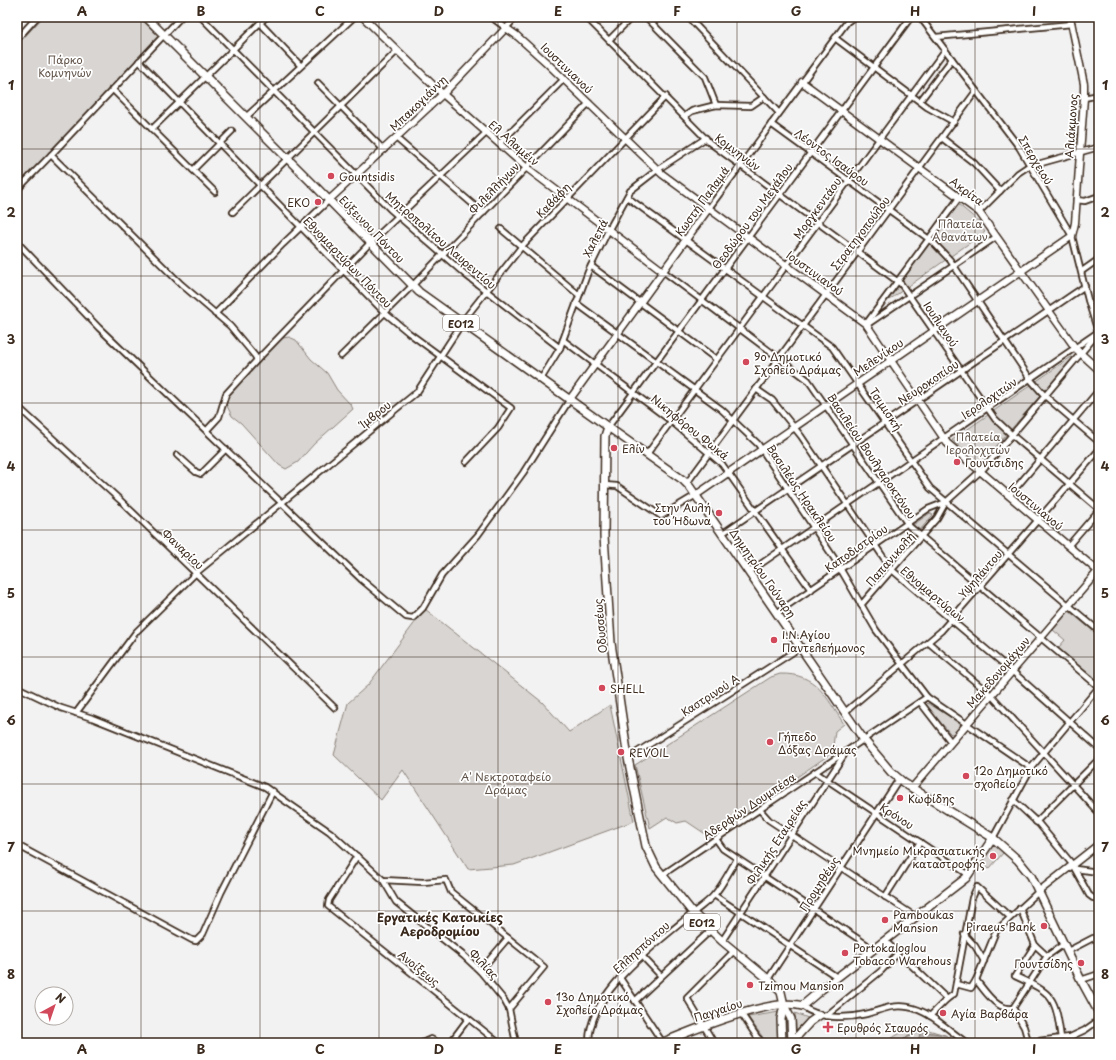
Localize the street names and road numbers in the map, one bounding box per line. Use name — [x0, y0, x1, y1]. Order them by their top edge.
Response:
street label: Ιουστινιανού — [537, 39, 597, 97]
street label: Μπακογιάννη — [385, 71, 451, 135]
street label: Αλιάκμονος — [1060, 93, 1082, 159]
street label: Ελ Αλαμέιν — [485, 116, 543, 170]
street label: Λέοντος Ισαύρου — [791, 124, 873, 190]
street label: Κομνηνών — [712, 129, 764, 175]
street label: Σπερχειού — [1015, 132, 1057, 188]
street label: Φιλελλήνων — [465, 158, 523, 218]
street label: Θεοδώρου του Μεγάλου — [708, 159, 796, 273]
street label: Κωστή Παλαμά — [671, 162, 733, 240]
street label: Ακρίτα — [946, 173, 988, 209]
street label: Μοργκεντάου — [789, 174, 845, 242]
street label: Καβάφη — [532, 179, 574, 221]
street label: Μητροπολίτου Λαυρεντίου — [382, 187, 500, 293]
street label: Εύξεινου Πόντου — [335, 191, 409, 267]
street label: Στρατηγοπούλου — [826, 192, 894, 274]
street label: Εθνομαρτύρων Πόντου — [300, 212, 396, 312]
street label: Χαλεπά — [578, 216, 612, 260]
street label: Ιουστινιανού — [783, 246, 847, 300]
street label: Ιουλιανού — [919, 298, 963, 350]
road number: ΕΟ12 — [443, 315, 479, 331]
street label: Μελενίκου — [849, 334, 907, 380]
street label: Νευροκοπίου — [894, 355, 962, 409]
street label: Ιερολοχιτών — [958, 373, 1020, 423]
street label: Τσιμισκή — [865, 384, 907, 434]
street label: Νικηφόρου Φωκά — [647, 390, 733, 464]
street label: Βασιλείου Βουλγαροκτόνου — [824, 390, 920, 522]
street label: Ίμβρου — [354, 396, 394, 433]
street label: Βασιλέως Ηρακλείου — [763, 441, 841, 545]
street label: Ιουστινιανού — [1005, 478, 1067, 534]
street label: Καποδιστρίου — [821, 520, 891, 576]
street label: Φαναρίου — [158, 525, 208, 573]
street label: Δημητρίου Γούναρη — [726, 525, 800, 621]
street label: Παπανικολή — [862, 528, 918, 590]
street label: Υψηλάντου — [954, 546, 1006, 602]
street label: Εθνομαρτύρων — [897, 562, 969, 626]
street label: Οδυσσέως — [589, 598, 611, 654]
street label: Μακεδονομάχων — [962, 633, 1034, 711]
street label: Καστρινού Α — [678, 670, 743, 720]
street label: Αδερφών Δουμπέσα — [699, 768, 800, 844]
street label: Φιλικής Εταιρείας — [742, 795, 810, 888]
street label: Κρόνου — [877, 799, 917, 833]
street label: Προμηθέως — [795, 853, 843, 915]
road number: ΕΟ12 — [684, 914, 720, 930]
street label: Ελλησπόντου — [609, 917, 673, 977]
street label: Φιλίας — [465, 945, 503, 983]
street label: Ανοίξεως — [394, 946, 444, 990]
street label: Παγγαίου — [692, 994, 744, 1026]

